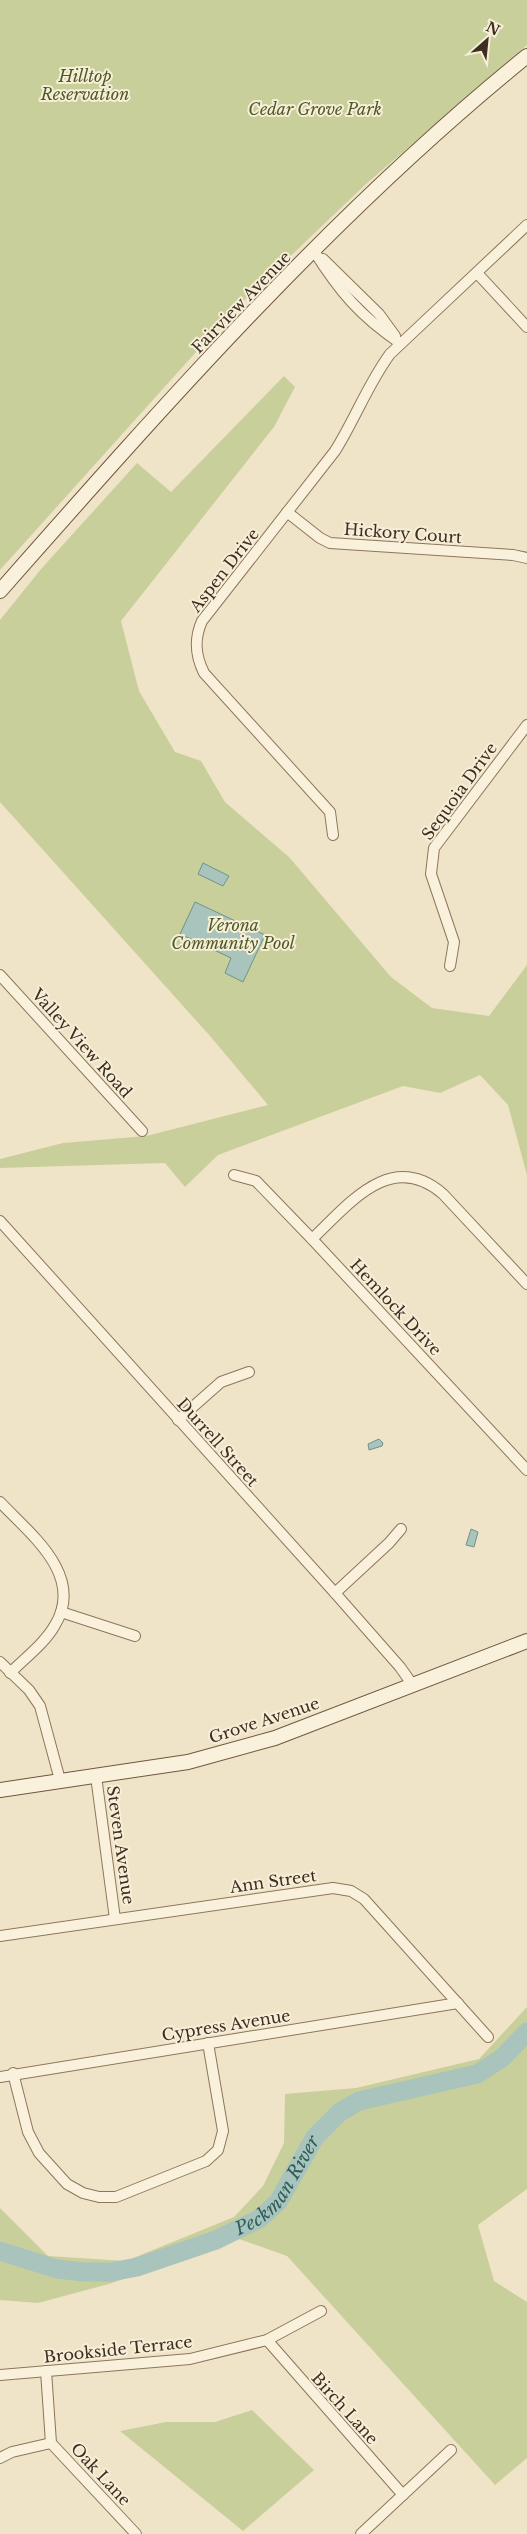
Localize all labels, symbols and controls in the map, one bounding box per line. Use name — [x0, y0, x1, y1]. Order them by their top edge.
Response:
north arrow — [462, 15, 512, 65]
text: N — [483, 17, 503, 39]
park label: Hilltop Reservation — [40, 66, 129, 104]
park label: Cedar Grove Park — [248, 99, 382, 119]
street label: Fairview Avenue — [187, 247, 295, 357]
street label: Hickory Court — [343, 519, 463, 547]
street label: Aspen Drive — [184, 524, 263, 617]
street label: Sequoia Drive — [417, 738, 501, 844]
park label: Verona Community Pool — [171, 915, 296, 953]
street label: Valley View Road — [27, 984, 136, 1102]
street label: Hemlock Drive — [346, 1254, 446, 1360]
street label: Durrell Street — [173, 1394, 263, 1490]
street label: Grove Avenue — [206, 1693, 322, 1747]
street label: Steven Avenue — [103, 1784, 139, 1906]
street label: Ann Street — [227, 1865, 318, 1897]
street label: Cypress Avenue — [160, 2005, 292, 2045]
water label: Peckman River — [230, 2131, 325, 2240]
street label: Brookside Terrace — [43, 2331, 193, 2367]
street label: Birch Lane — [307, 2368, 383, 2448]
street label: Oak Lane — [67, 2438, 135, 2510]

